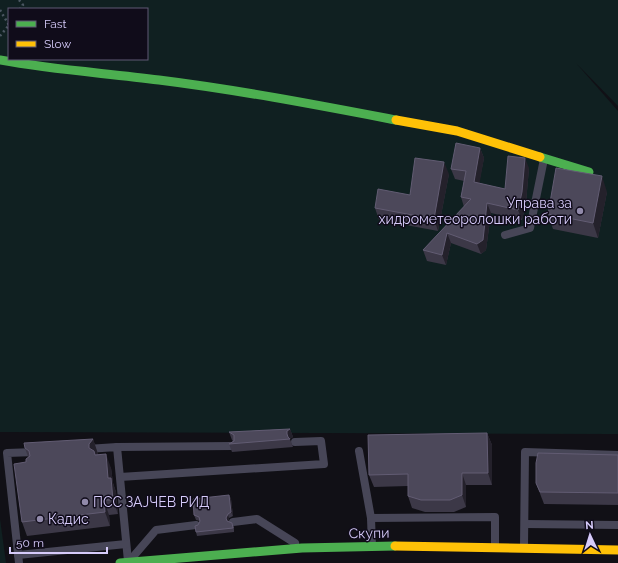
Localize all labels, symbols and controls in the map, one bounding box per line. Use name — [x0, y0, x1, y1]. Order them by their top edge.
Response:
legend — [8, 8, 148, 60]
text: Fast — [44, 17, 67, 31]
text: Slow — [44, 37, 71, 51]
place label: Управа за хидрометеоролошки работи — [379, 195, 572, 227]
marker: Управа за хидрометеоролошки работи — [575, 206, 585, 216]
place label: ПСС ЗАЈЧЕВ РИД — [93, 494, 210, 510]
marker: ПСС ЗАЈЧЕВ РИД — [80, 497, 90, 507]
place label: Кадис — [48, 511, 89, 527]
marker: Кадис — [35, 514, 45, 524]
north arrow — [570, 515, 610, 555]
text: N — [585, 519, 594, 532]
street label: Скупи — [348, 525, 390, 541]
scale bar — [10, 529, 107, 555]
text: 50 m — [16, 536, 44, 550]

